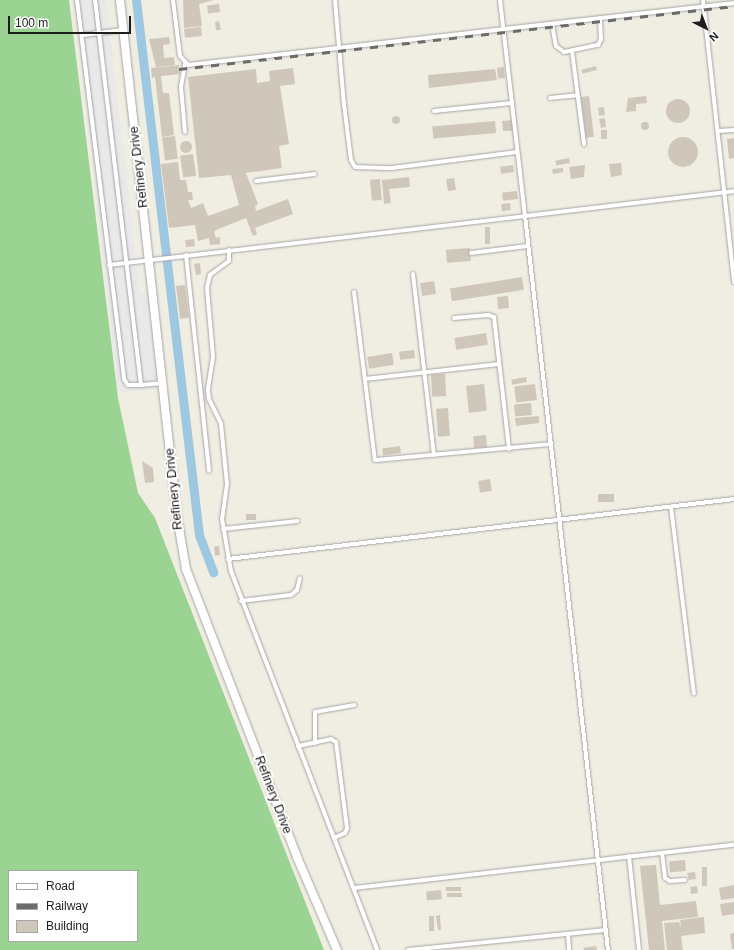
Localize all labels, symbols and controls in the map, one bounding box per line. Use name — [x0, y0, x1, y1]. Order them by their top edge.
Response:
scale bar — [10, 8, 133, 34]
north arrow — [686, 8, 726, 48]
text: 100 m — [15, 16, 48, 30]
text: N — [707, 30, 721, 44]
street label: Refinery Drive — [126, 125, 152, 209]
street label: Refinery Drive — [162, 447, 186, 531]
street label: Refinery Drive — [251, 754, 295, 836]
legend — [8, 870, 138, 942]
text: Road — [46, 879, 75, 893]
text: Railway — [46, 899, 88, 913]
text: Building — [46, 919, 89, 933]

